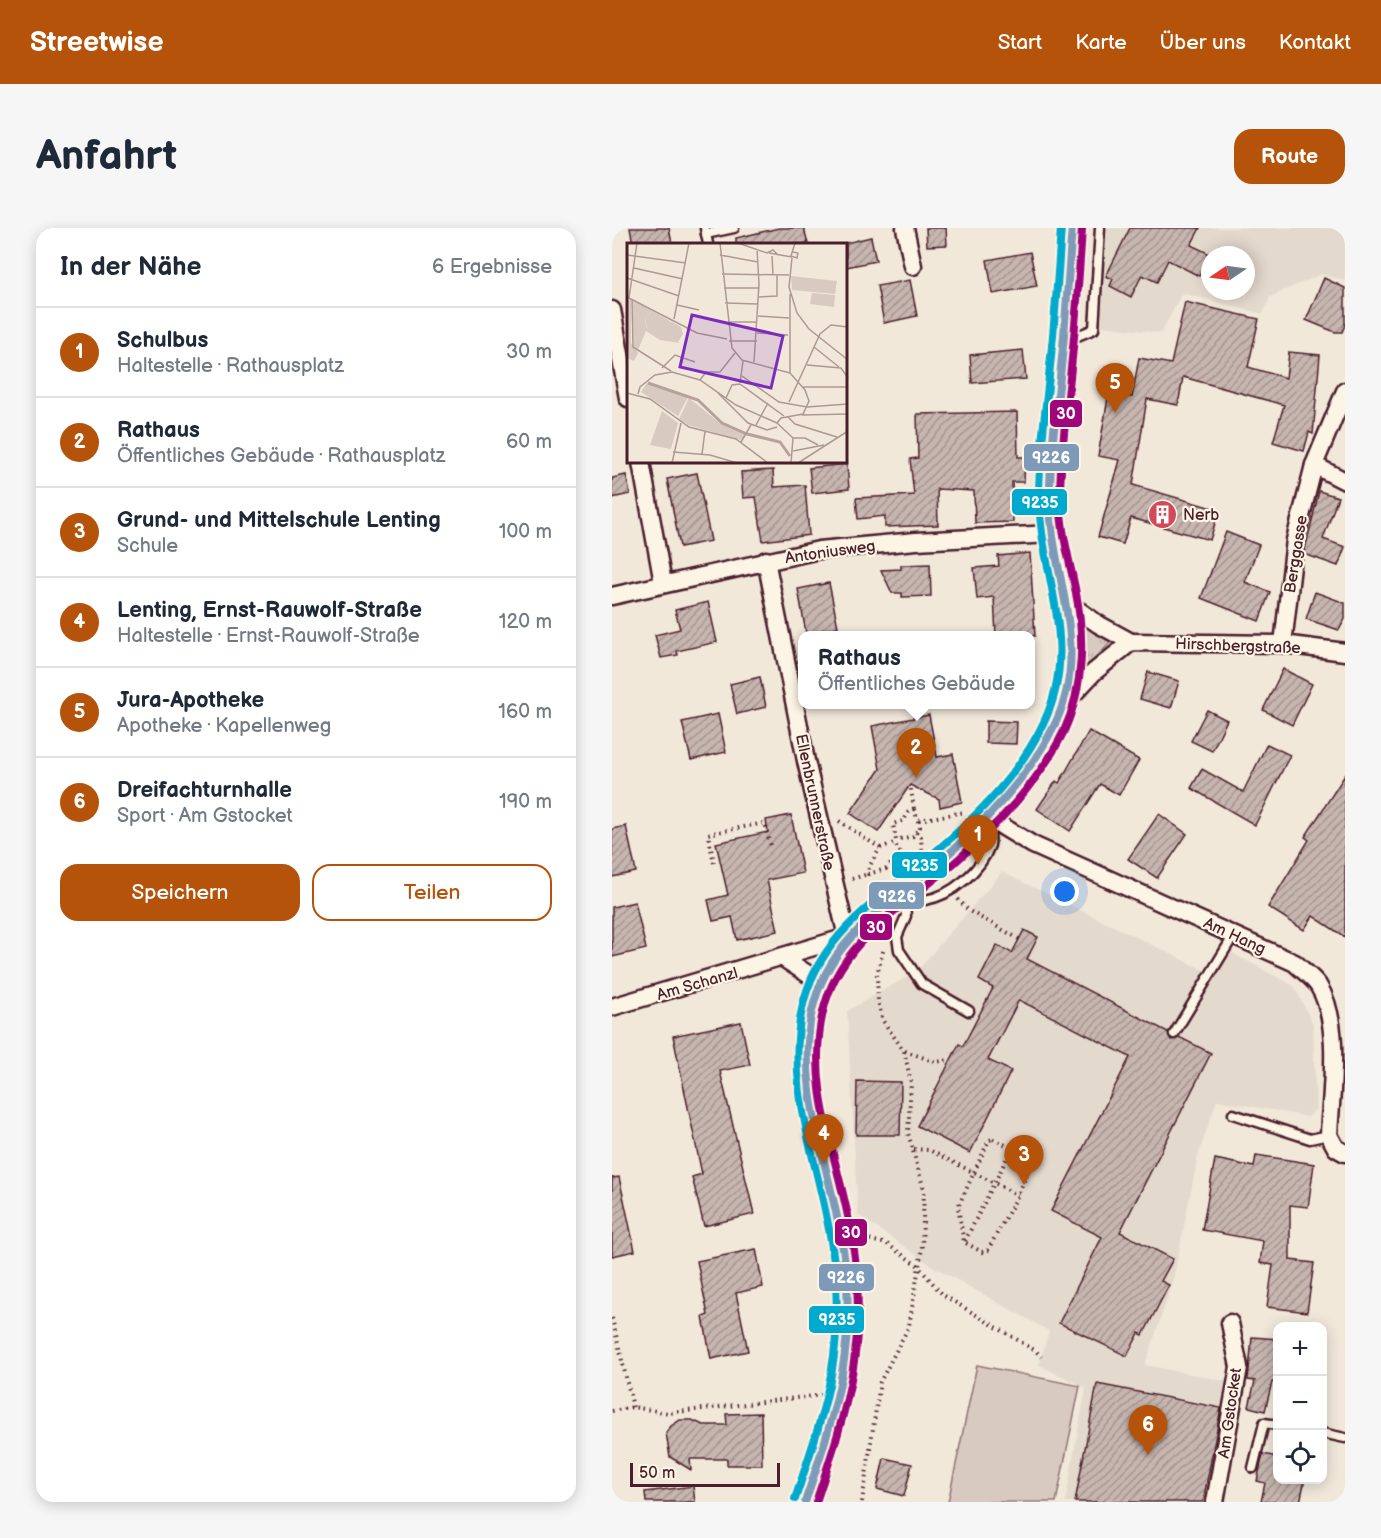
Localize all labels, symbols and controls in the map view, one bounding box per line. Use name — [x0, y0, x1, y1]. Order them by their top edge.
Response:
text: Streetwise — [30, 26, 163, 59]
text: Start — [998, 30, 1042, 55]
text: Karte — [1075, 30, 1127, 55]
text: Über uns — [1160, 30, 1246, 55]
text: Kontakt — [1279, 30, 1351, 55]
button: Route — [1234, 129, 1345, 184]
text: Anfahrt — [36, 131, 177, 182]
inset map — [627, 243, 848, 464]
north arrow — [1201, 246, 1255, 300]
text: In der Nähe — [60, 252, 202, 283]
text: 6 Ergebnisse — [432, 255, 552, 279]
text: Schulbus — [117, 327, 208, 354]
text: 1 — [75, 340, 84, 364]
text: 30 m — [506, 340, 552, 364]
text: Haltestelle · Rathausplatz — [117, 354, 344, 378]
pin: 5 — [1096, 364, 1134, 413]
line badge: 30 — [1049, 399, 1083, 428]
text: 30 — [1056, 405, 1076, 424]
text: Rathaus — [117, 417, 200, 444]
text: 2 — [74, 430, 85, 454]
text: 60 m — [506, 430, 552, 454]
line badge: 9226 — [1023, 443, 1080, 472]
text: Öffentliches Gebäude · Rathausplatz — [117, 444, 445, 468]
text: 9226 — [1032, 449, 1070, 468]
line badge: 9235 — [1011, 488, 1068, 516]
text: 9235 — [1021, 494, 1059, 513]
building icon: Nerb — [1146, 498, 1178, 530]
place label: Nerb — [1183, 506, 1219, 525]
text: Grund- und Mittelschule Lenting — [117, 507, 441, 534]
street label: Berggasse — [1281, 513, 1312, 595]
text: 3 — [74, 520, 85, 544]
text: 100 m — [499, 520, 552, 544]
text: Schule — [117, 534, 178, 558]
street label: Antoniusweg — [784, 537, 877, 568]
text: Lenting, Ernst-Rauwolf-Straße — [117, 597, 422, 624]
text: 4 — [74, 610, 85, 634]
text: 120 m — [499, 610, 552, 634]
text: Haltestelle · Ernst-Rauwolf-Straße — [117, 624, 420, 648]
popup — [798, 631, 1035, 709]
street label: Hirschbergstraße — [1175, 635, 1302, 658]
text: Rathaus — [818, 645, 901, 672]
text: Öffentliches Gebäude — [818, 672, 1015, 696]
text: Jura-Apotheke — [117, 687, 264, 714]
text: 5 — [74, 700, 85, 724]
text: 160 m — [498, 700, 552, 724]
text: Apotheke · Kapellenweg — [117, 714, 331, 738]
pin: 2 — [896, 728, 936, 778]
street label: Ellenbrunnerstraße — [791, 732, 838, 873]
text: Dreifachturnhalle — [117, 777, 292, 804]
text: 6 — [73, 790, 86, 814]
text: 190 m — [499, 790, 552, 814]
text: Sport · Am Gstocket — [117, 804, 293, 828]
pin: 1 — [958, 816, 998, 865]
line badge: 9235 — [891, 851, 948, 879]
text: 9235 — [901, 857, 939, 876]
button: Speichern — [60, 864, 300, 921]
button: Teilen — [312, 864, 552, 921]
your location — [1050, 877, 1079, 906]
line badge: 9226 — [868, 881, 925, 910]
text: 9226 — [878, 888, 916, 907]
line badge: 30 — [859, 913, 893, 941]
street label: Am Hang — [1200, 914, 1268, 959]
text: 30 — [866, 919, 886, 938]
street label: Am Schanzl — [655, 964, 740, 1005]
pin: 4 — [804, 1114, 844, 1164]
pin: 3 — [1004, 1136, 1044, 1185]
line badge: 30 — [834, 1218, 868, 1247]
text: 30 — [841, 1224, 861, 1243]
line badge: 9226 — [818, 1263, 875, 1292]
text: 9226 — [827, 1269, 865, 1288]
line badge: 9235 — [808, 1305, 865, 1334]
text: 9235 — [818, 1311, 856, 1330]
map controls — [1273, 1322, 1327, 1484]
button: + — [1273, 1322, 1327, 1376]
street label: Am Gstocket — [1215, 1367, 1246, 1460]
button: − — [1273, 1376, 1327, 1430]
pin: 6 — [1128, 1406, 1168, 1455]
button: locate — [1273, 1430, 1327, 1484]
scale bar — [630, 1460, 780, 1488]
text: 50 m — [639, 1464, 675, 1483]

